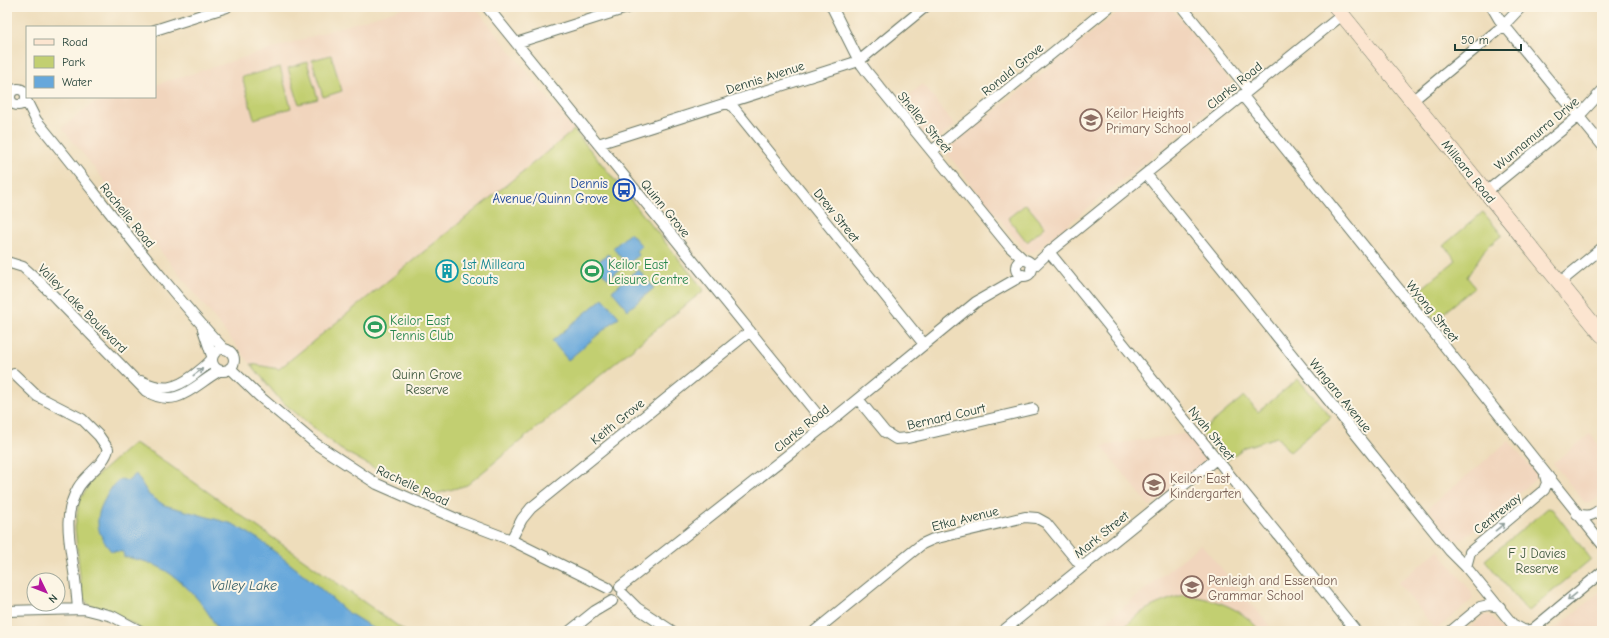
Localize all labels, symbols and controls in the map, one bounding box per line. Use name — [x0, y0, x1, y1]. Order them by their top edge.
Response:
legend — [26, 26, 156, 98]
scale bar — [1455, 26, 1521, 52]
text: 50 m — [1461, 33, 1489, 47]
text: Road — [62, 35, 88, 49]
street label: Ronald Grove — [978, 40, 1047, 99]
text: Park — [62, 55, 85, 69]
street label: Dennis Avenue — [724, 58, 807, 97]
street label: Clarks Road — [1204, 59, 1265, 112]
text: Water — [62, 75, 92, 89]
street label: Shelley Street — [895, 89, 955, 157]
street label: Wunnamurra Drive — [1491, 93, 1582, 173]
place label: Keilor Heights Primary School — [1106, 106, 1191, 136]
school or university icon: Keilor Heights Primary School — [1078, 107, 1104, 133]
street label: Milleara Road — [1439, 137, 1499, 206]
place label: Dennis Avenue/Quinn Grove — [493, 176, 608, 206]
street label: Quinn Grove — [638, 176, 694, 241]
bus stop icon: Dennis Avenue/Quinn Grove — [611, 177, 637, 203]
street label: Rachelle Road — [97, 180, 158, 251]
street label: Drew Street — [811, 186, 863, 246]
place label: 1st Milleara Scouts — [462, 257, 525, 287]
place label: Keilor East Leisure Centre — [608, 257, 689, 287]
building icon: 1st Milleara Scouts — [434, 258, 460, 284]
sports icon: Keilor East Leisure Centre — [579, 258, 605, 284]
street label: Valley Lake Boulevard — [35, 261, 130, 356]
street label: Wyong Street — [1403, 278, 1463, 346]
place label: Keilor East Tennis Club — [390, 313, 454, 343]
sports icon: Keilor East Tennis Club — [362, 314, 388, 340]
street label: Wingara Avenue — [1306, 355, 1375, 436]
park label: Quinn Grove Reserve — [392, 367, 463, 397]
one-way arrow — [192, 368, 203, 376]
street label: Keith Grove — [588, 395, 647, 447]
street label: Bernard Court — [905, 400, 988, 433]
street label: Clarks Road — [771, 402, 832, 455]
street label: Nyah Street — [1185, 403, 1239, 464]
street label: Rachelle Road — [374, 462, 452, 509]
place label: Keilor East Kindergarten — [1170, 471, 1241, 501]
school or university icon: Keilor East Kindergarten — [1141, 472, 1167, 498]
street label: Centreway — [1470, 490, 1524, 537]
street label: Etka Avenue — [930, 503, 1000, 534]
street label: Mark Street — [1071, 507, 1133, 561]
one-way arrow — [1495, 523, 1506, 532]
park label: F J Davies Reserve — [1508, 546, 1566, 576]
north arrow — [26, 572, 66, 612]
place label: Penleigh and Essendon Grammar School — [1208, 573, 1337, 603]
school or university icon: Penleigh and Essendon Grammar School — [1179, 574, 1205, 600]
water label: Valley Lake — [211, 577, 277, 594]
text: N — [46, 591, 60, 606]
one-way arrow — [1566, 592, 1577, 601]

